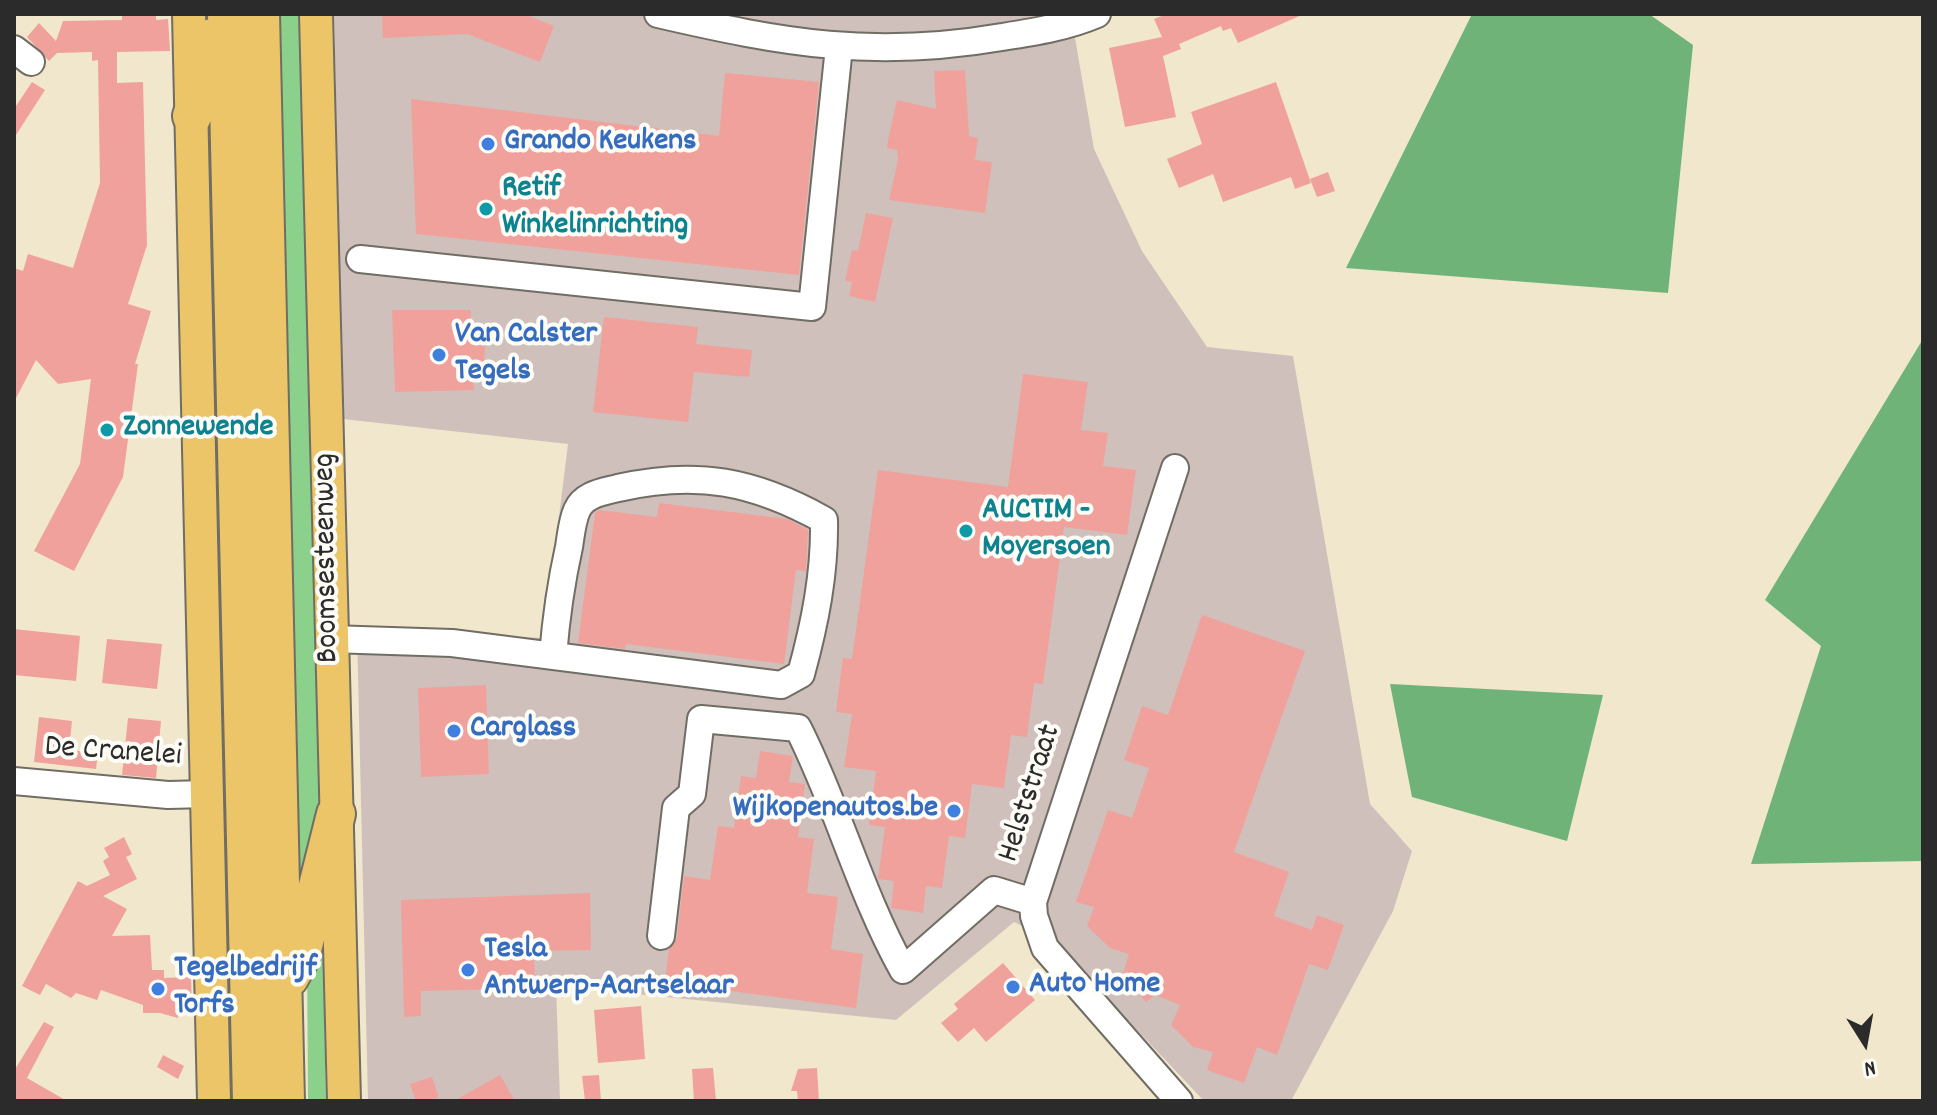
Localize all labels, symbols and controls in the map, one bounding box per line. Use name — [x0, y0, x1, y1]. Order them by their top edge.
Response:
place label: Grando Keukens — [504, 125, 697, 163]
marker: Grando Keukens — [479, 135, 497, 153]
place label: Retif Winkelinrichting — [502, 172, 688, 247]
marker: Retif Winkelinrichting — [477, 200, 495, 218]
place label: Van Calster Tegels — [455, 318, 597, 393]
marker: Van Calster Tegels — [430, 346, 448, 364]
place label: Zonnewende — [123, 411, 274, 449]
marker: Zonnewende — [98, 421, 116, 439]
street label: Boomsesteenweg — [308, 453, 350, 663]
place label: AUCTIM - Moyersoen — [982, 494, 1110, 569]
marker: AUCTIM - Moyersoen — [957, 522, 975, 540]
place label: Carglass — [470, 712, 576, 750]
street label: Helststraat — [992, 720, 1072, 868]
marker: Carglass — [445, 722, 463, 740]
street label: De Cranelei — [43, 730, 183, 778]
place label: Wijkopenautos.be — [733, 792, 938, 830]
marker: Wijkopenautos.be — [945, 802, 963, 820]
place label: Tesla Antwerp-Aartselaar — [484, 933, 734, 1008]
place label: Tegelbedrijf Torfs — [174, 952, 317, 1027]
marker: Tesla Antwerp-Aartselaar — [459, 961, 477, 979]
place label: Auto Home — [1029, 968, 1160, 1006]
marker: Auto Home — [1004, 978, 1022, 996]
marker: Tegelbedrijf Torfs — [149, 980, 167, 998]
north arrow — [1825, 1003, 1905, 1083]
text: N — [1861, 1051, 1878, 1083]

